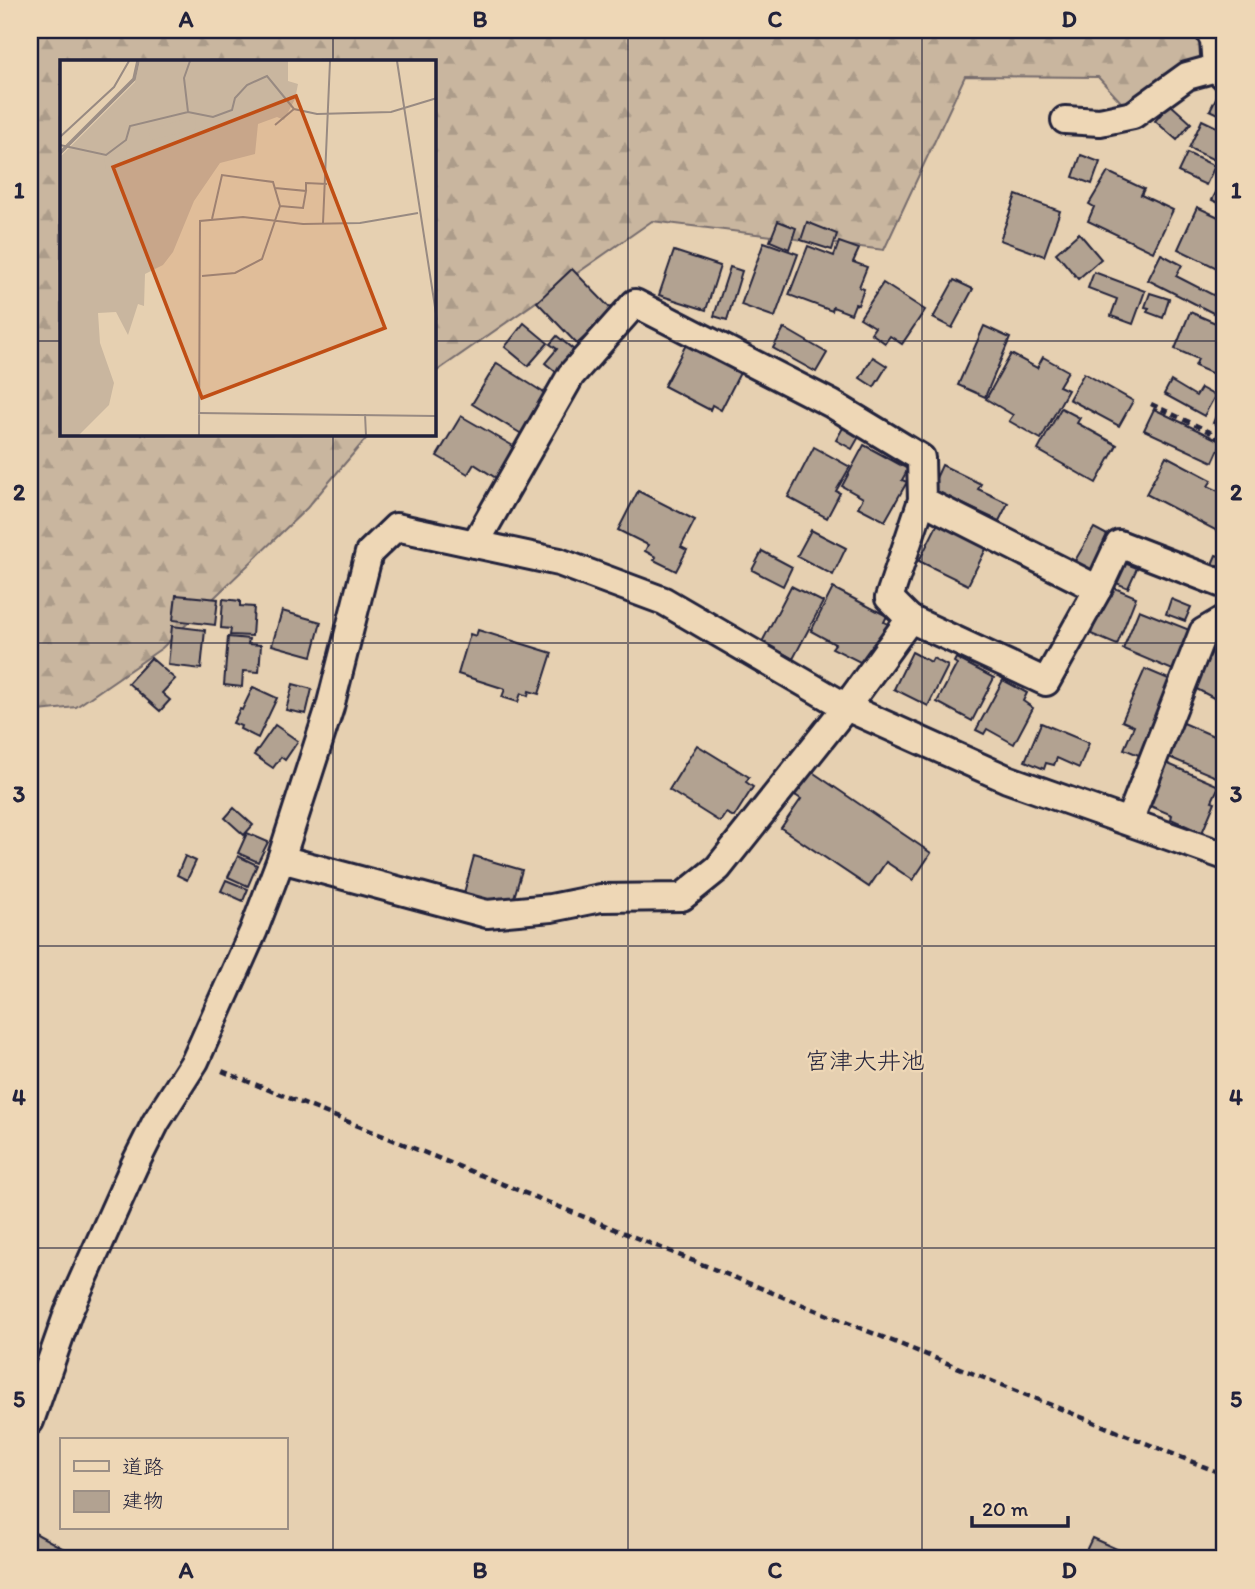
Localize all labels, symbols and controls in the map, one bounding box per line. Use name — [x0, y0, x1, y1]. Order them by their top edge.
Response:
text: A — [178, 5, 194, 33]
text: B — [473, 5, 488, 33]
text: C — [768, 5, 783, 33]
text: D — [1061, 5, 1077, 33]
inset map — [60, 60, 436, 436]
text: 1 — [14, 176, 25, 204]
text: 1 — [1231, 176, 1242, 204]
text: 2 — [13, 478, 26, 506]
text: 2 — [1230, 478, 1243, 506]
text: 3 — [13, 780, 26, 808]
text: 3 — [1230, 780, 1243, 808]
district label: 宮津大井池 — [805, 1046, 925, 1075]
text: 4 — [12, 1083, 26, 1111]
text: 4 — [1229, 1083, 1243, 1111]
text: 5 — [13, 1385, 25, 1413]
text: 5 — [1230, 1385, 1242, 1413]
legend — [60, 1438, 287, 1530]
text: 道路 — [122, 1454, 164, 1479]
scale bar — [972, 1484, 1068, 1528]
text: 建物 — [122, 1488, 164, 1513]
text: 20 m — [982, 1496, 1029, 1521]
text: A — [178, 1556, 194, 1584]
text: B — [473, 1556, 488, 1584]
text: C — [768, 1556, 783, 1584]
text: D — [1061, 1556, 1077, 1584]

